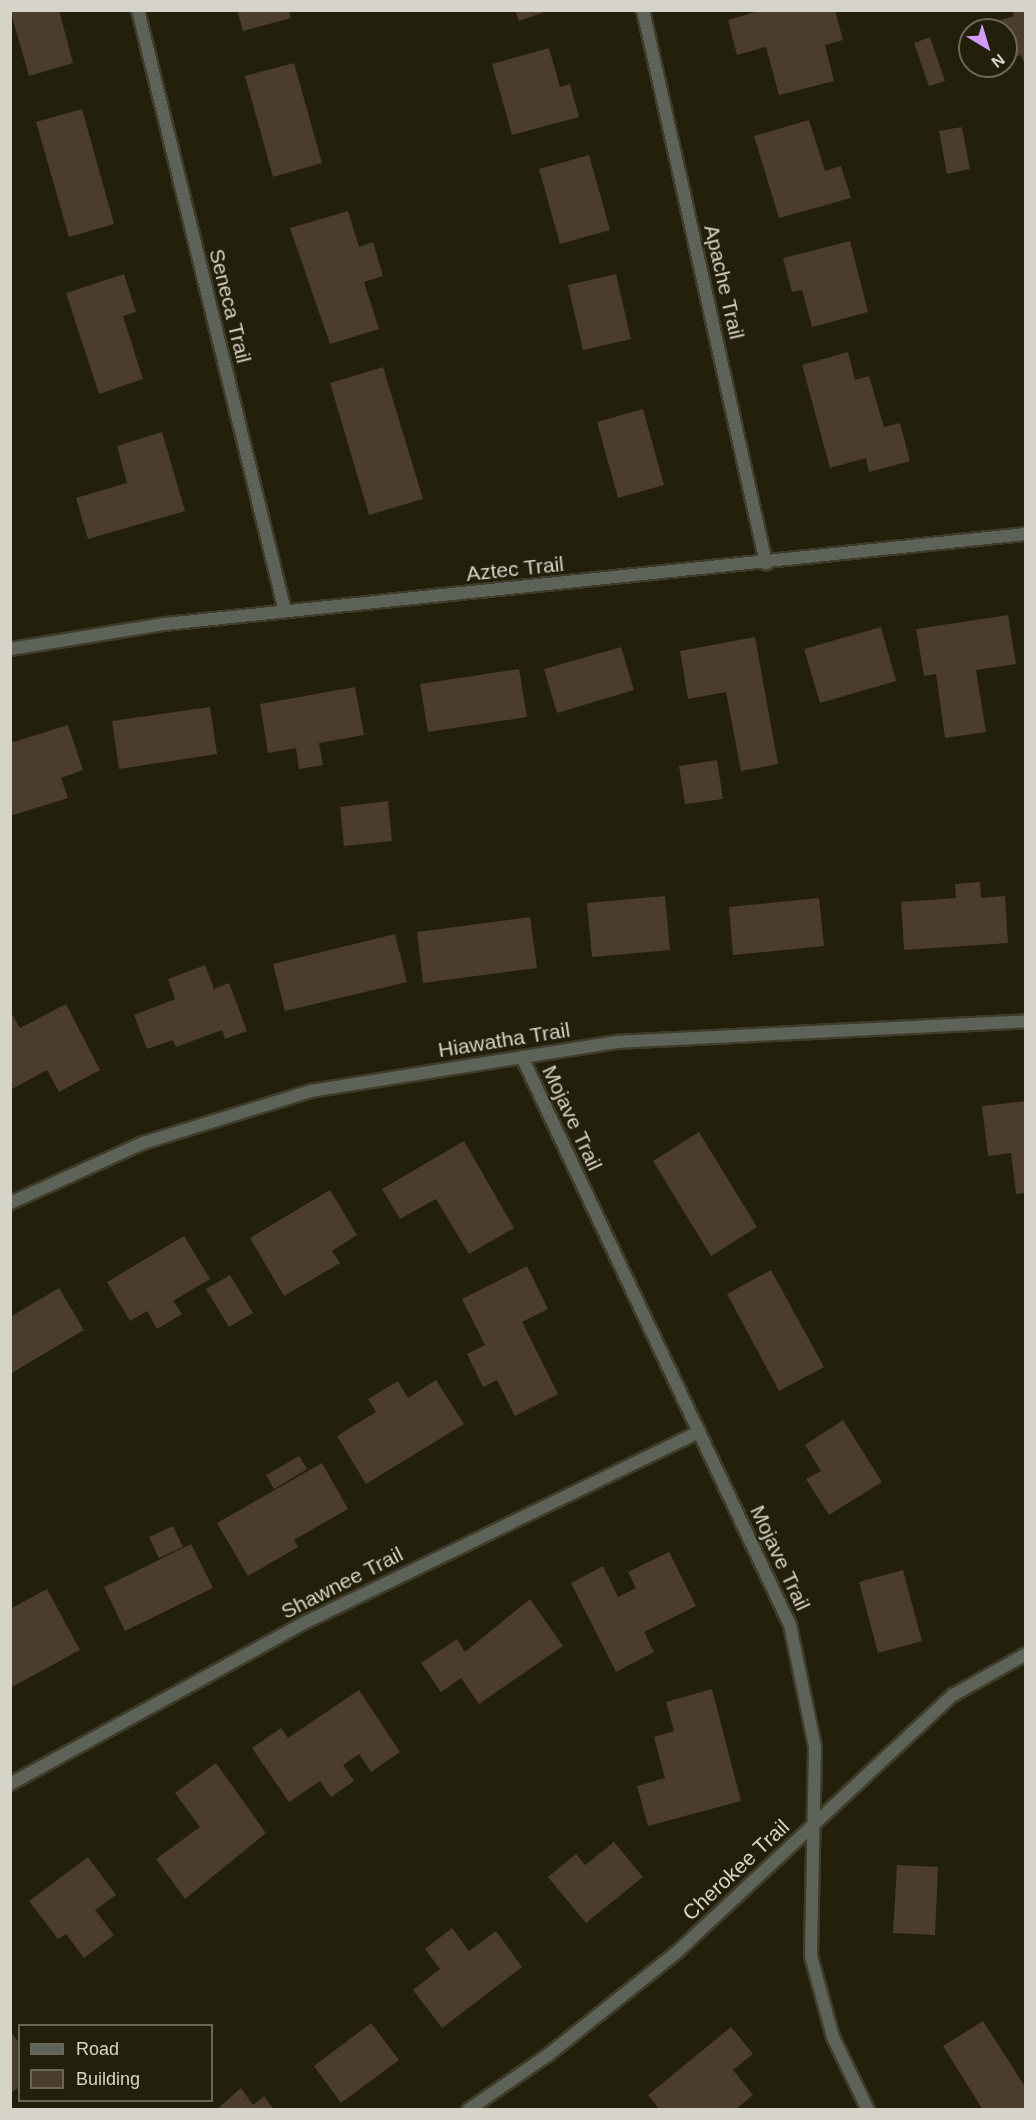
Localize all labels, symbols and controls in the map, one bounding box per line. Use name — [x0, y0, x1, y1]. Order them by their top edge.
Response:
north arrow — [958, 18, 1018, 78]
text: N — [988, 51, 1008, 71]
street label: Apache Trail — [699, 222, 749, 342]
street label: Seneca Trail — [204, 246, 256, 366]
street label: Aztec Trail — [465, 551, 565, 587]
street label: Hiawatha Trail — [436, 1017, 572, 1063]
street label: Mojave Trail — [537, 1061, 607, 1175]
street label: Mojave Trail — [745, 1501, 815, 1615]
street label: Shawnee Trail — [277, 1541, 407, 1625]
street label: Cherokee Trail — [677, 1814, 795, 1926]
legend — [18, 2024, 213, 2102]
text: Road — [76, 2039, 119, 2059]
text: Building — [76, 2069, 140, 2089]

